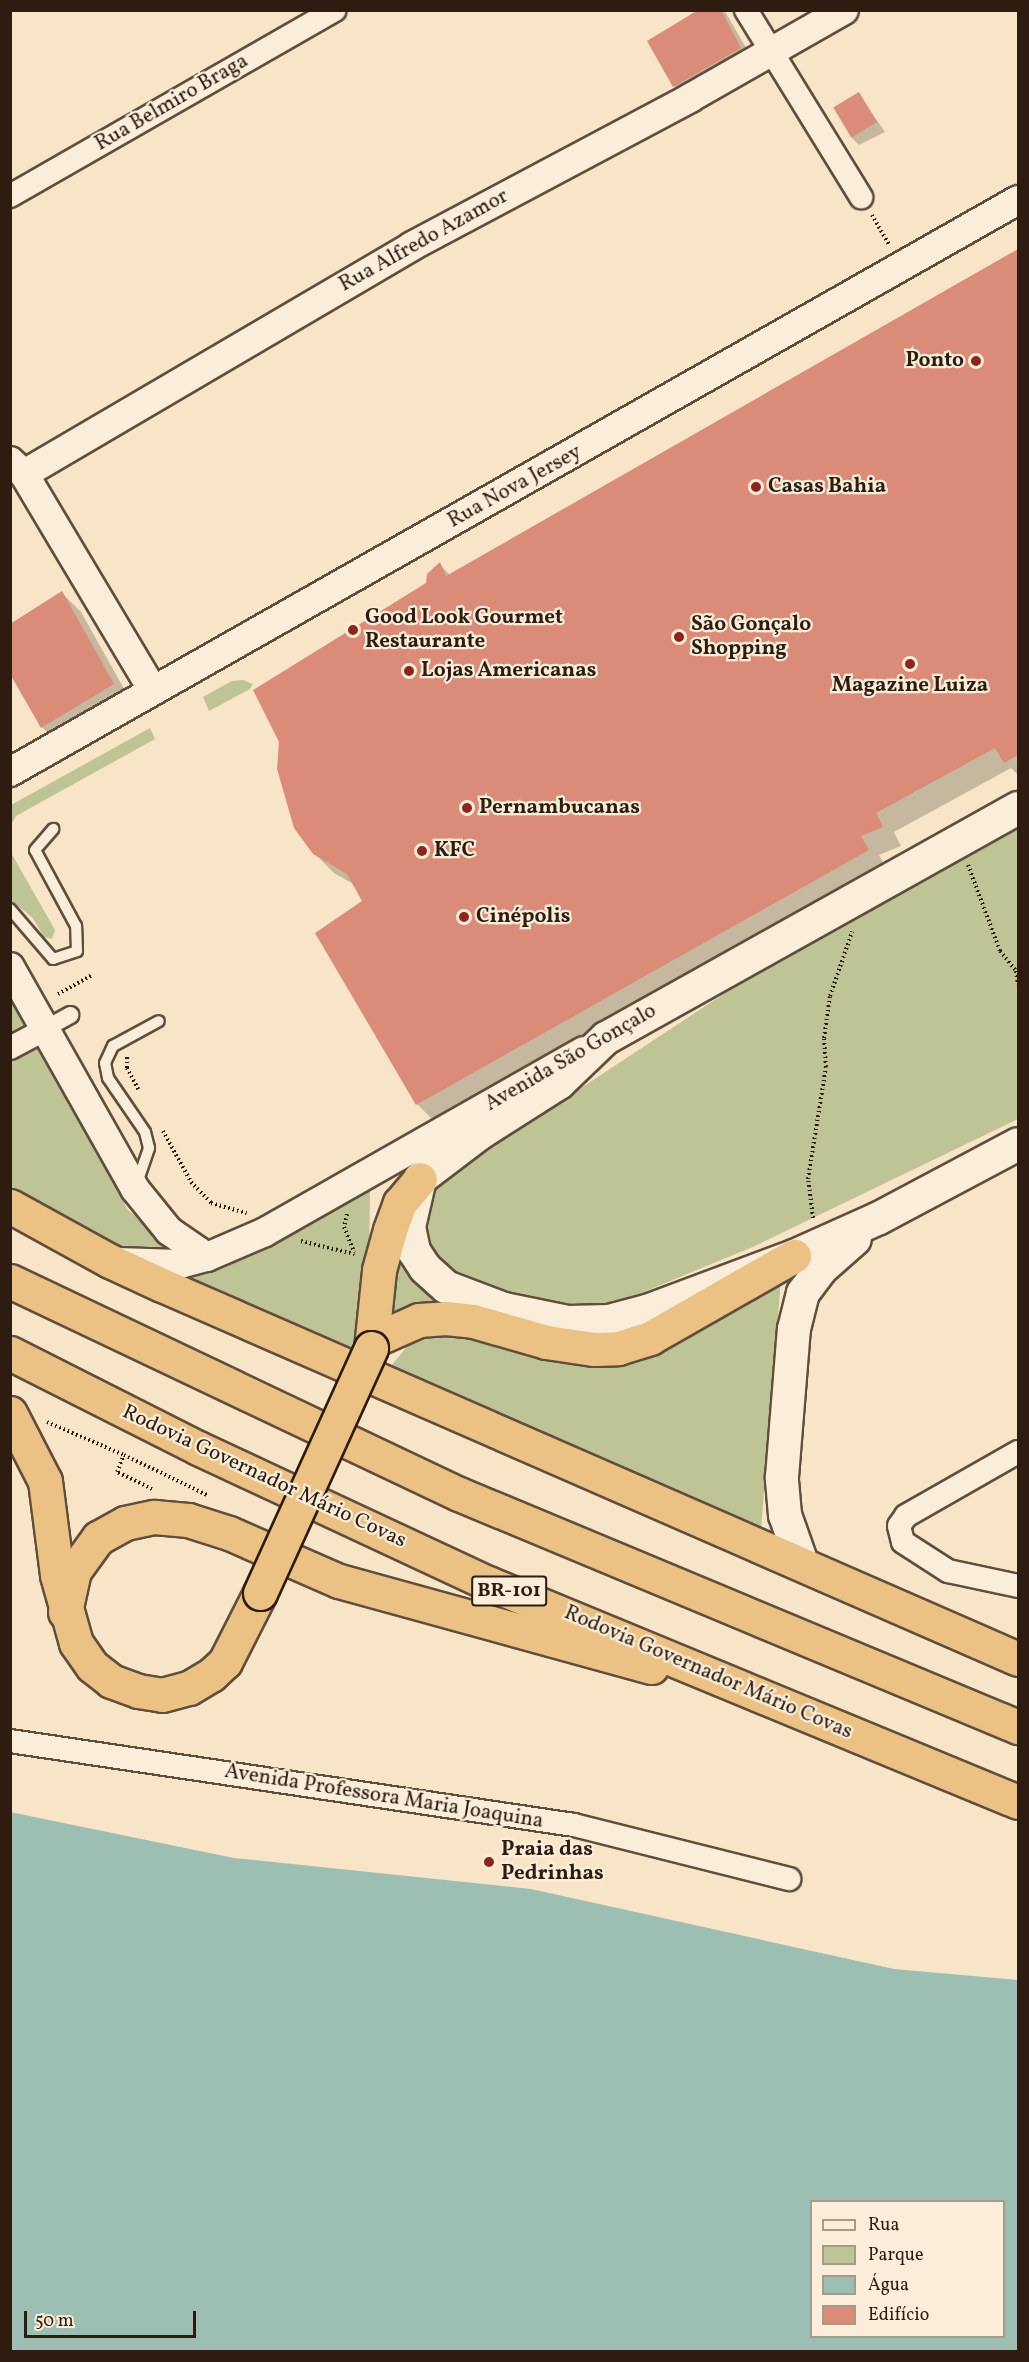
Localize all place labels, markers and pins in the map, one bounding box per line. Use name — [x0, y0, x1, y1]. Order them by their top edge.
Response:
place label: Ponto — [906, 348, 964, 374]
marker: Ponto — [969, 354, 983, 368]
place label: Casas Bahia — [768, 474, 886, 500]
marker: Casas Bahia — [749, 480, 763, 494]
place label: Good Look Gourmet Restaurante — [365, 605, 563, 655]
place label: São Gonçalo Shopping — [691, 612, 811, 662]
marker: Good Look Gourmet Restaurante — [346, 623, 360, 637]
marker: São Gonçalo Shopping — [672, 630, 686, 644]
marker: Magazine Luiza — [903, 657, 917, 671]
place label: Lojas Americanas — [421, 658, 596, 684]
marker: Lojas Americanas — [402, 664, 416, 678]
place label: Magazine Luiza — [832, 673, 988, 699]
place label: Pernambucanas — [479, 795, 640, 821]
marker: Pernambucanas — [460, 801, 474, 815]
place label: KFC — [434, 838, 475, 864]
marker: KFC — [415, 844, 429, 858]
place label: Cinépolis — [476, 904, 571, 930]
marker: Cinépolis — [457, 910, 471, 924]
place label: Praia das Pedrinhas — [501, 1837, 604, 1887]
marker: Praia das Pedrinhas — [482, 1855, 496, 1869]

